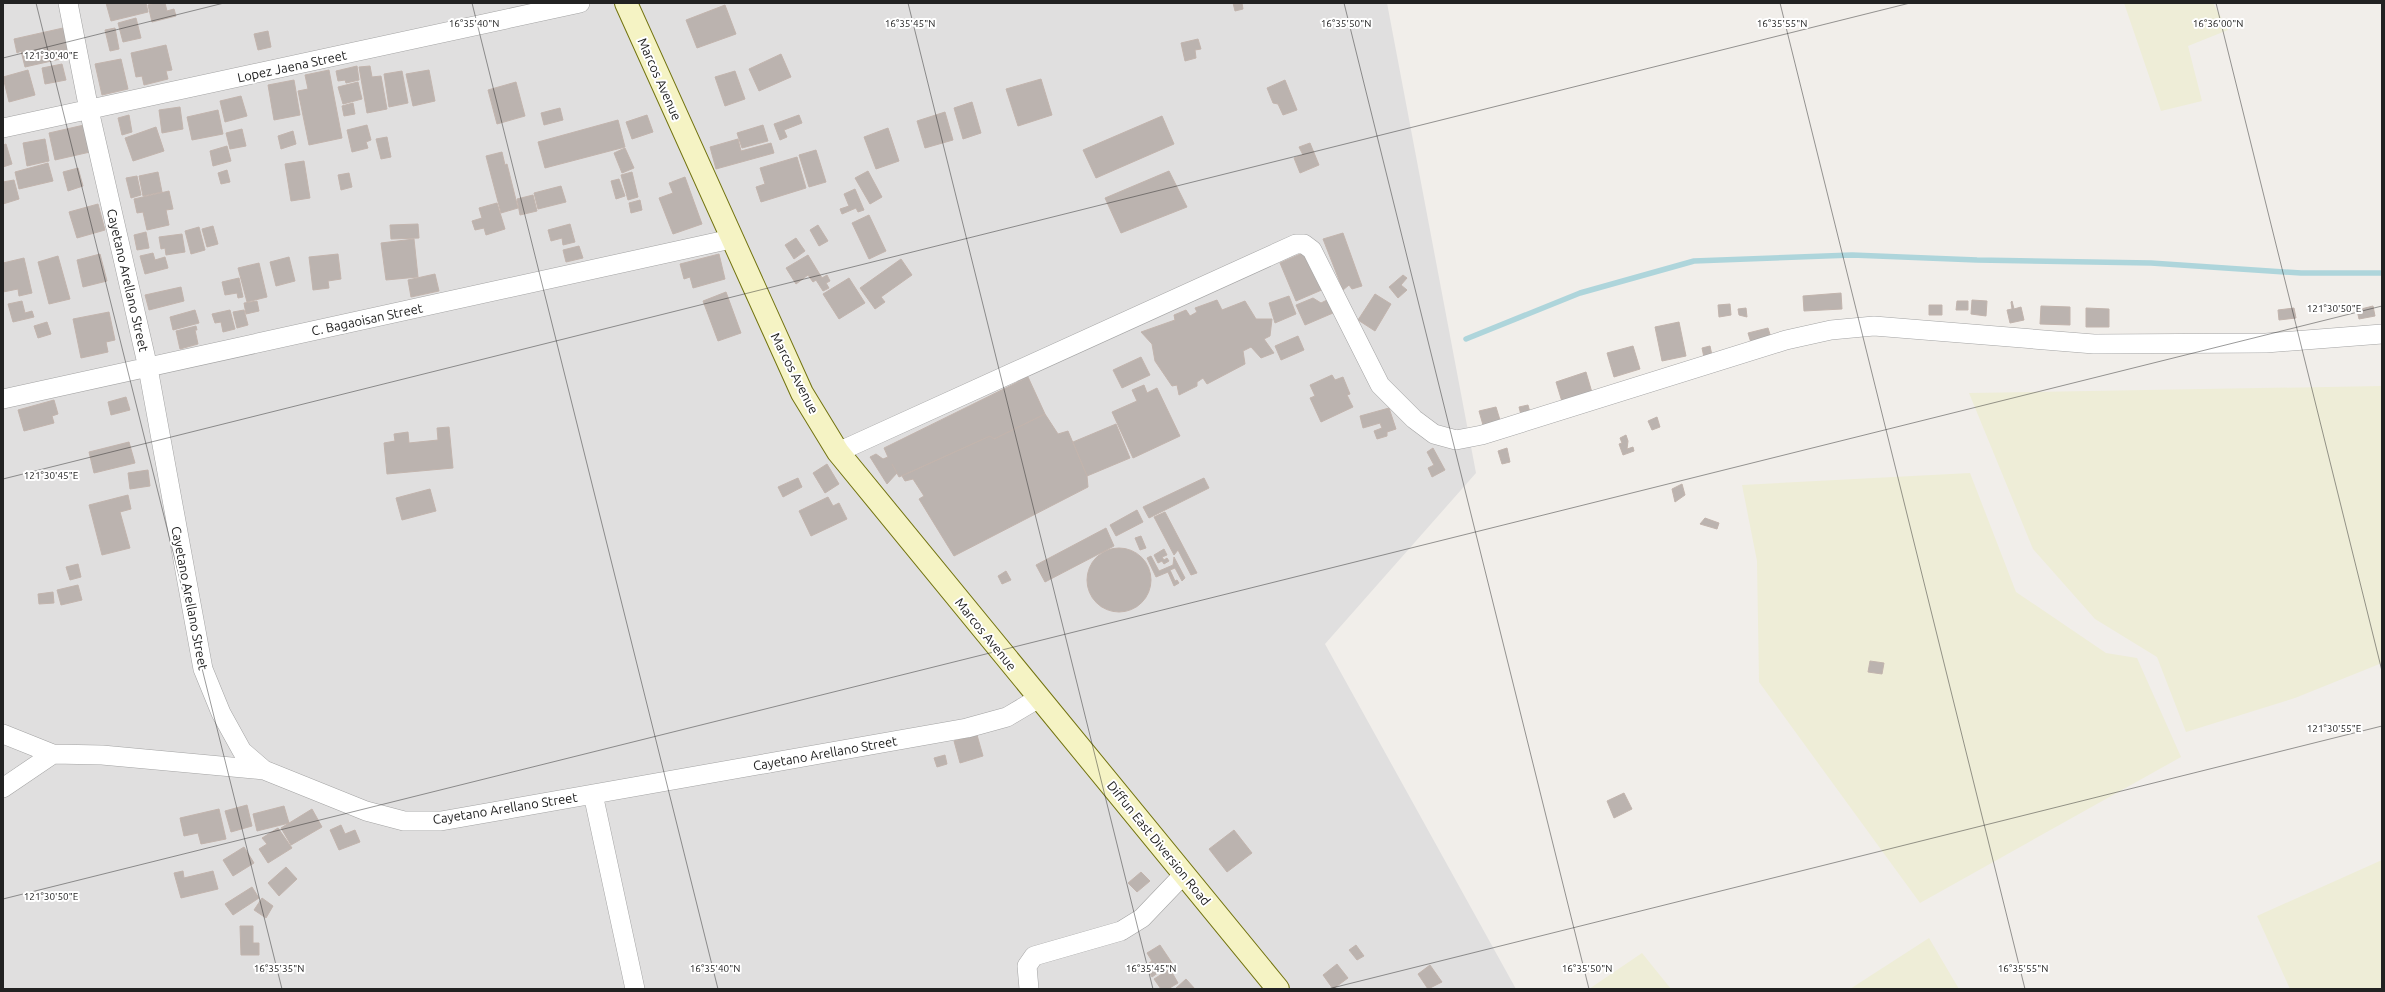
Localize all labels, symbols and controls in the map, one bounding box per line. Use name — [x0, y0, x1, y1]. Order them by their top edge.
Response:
text: 16°35'40"N — [449, 18, 499, 29]
text: 16°35'45"N — [885, 18, 935, 29]
text: 16°35'50"N — [1321, 18, 1371, 29]
text: 16°35'55"N — [1757, 18, 1807, 29]
text: 16°36'00"N — [2193, 18, 2243, 29]
street label: Marcos Avenue — [636, 36, 684, 122]
street label: Lopez Jaena Street — [236, 48, 348, 84]
text: 121°30'40"E — [24, 50, 79, 61]
street label: Cayetano Arellano Street — [105, 207, 151, 353]
street label: C. Bagaoisan Street — [310, 300, 424, 338]
text: 121°30'50"E — [2307, 303, 2362, 314]
street label: Marcos Avenue — [769, 330, 821, 416]
text: 121°30'45"E — [24, 470, 79, 481]
street label: Cayetano Arellano Street — [169, 525, 211, 671]
street label: Marcos Avenue — [953, 595, 1019, 673]
text: 121°30'55"E — [2307, 723, 2362, 734]
street label: Cayetano Arellano Street — [752, 733, 898, 773]
street label: Diffun East Diversion Road — [1105, 778, 1213, 908]
street label: Cayetano Arellano Street — [432, 790, 578, 826]
text: 121°30'50"E — [24, 891, 79, 902]
text: 16°35'35"N — [254, 963, 304, 974]
text: 16°35'40"N — [690, 963, 740, 974]
text: 16°35'45"N — [1126, 963, 1176, 974]
text: 16°35'50"N — [1562, 963, 1612, 974]
text: 16°35'55"N — [1998, 963, 2048, 974]

